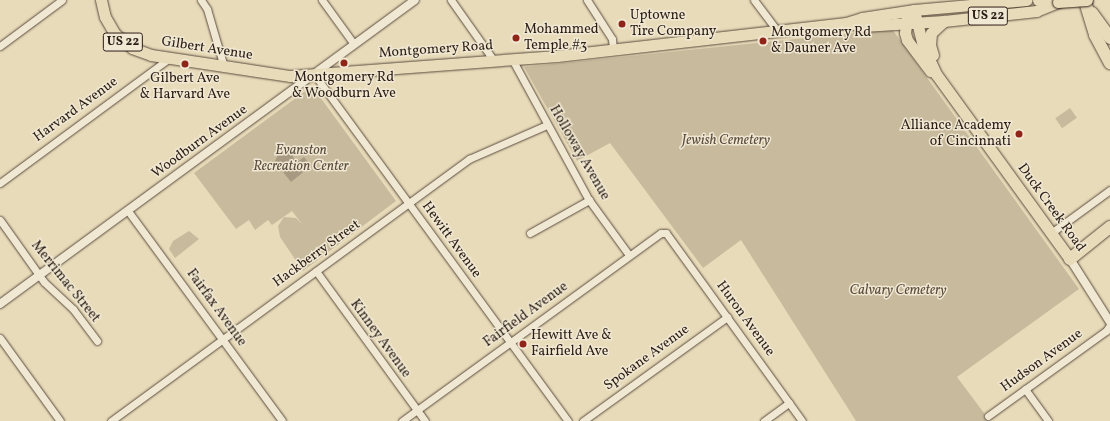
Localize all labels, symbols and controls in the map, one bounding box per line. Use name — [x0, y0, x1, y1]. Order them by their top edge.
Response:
road number: US 22 — [967, 5, 1009, 27]
place label: Uptowne Tire Company — [630, 8, 716, 40]
marker: Uptowne Tire Company — [617, 19, 627, 29]
place label: Mohammed Temple #3 — [524, 22, 599, 54]
place label: Montgomery Rd & Dauner Ave — [771, 25, 872, 58]
road number: US 22 — [102, 31, 144, 53]
street label: Gilbert Avenue — [160, 33, 254, 65]
marker: Mohammed Temple #3 — [511, 33, 521, 43]
marker: Montgomery Rd & Dauner Ave — [758, 36, 768, 46]
street label: Montgomery Road — [378, 38, 494, 62]
marker: Montgomery Rd & Woodburn Ave — [339, 58, 349, 68]
marker: Gilbert Ave & Harvard Ave — [180, 59, 190, 69]
place label: Montgomery Rd & Woodburn Ave — [292, 70, 396, 102]
place label: Gilbert Ave & Harvard Ave — [140, 71, 230, 104]
street label: Harvard Avenue — [31, 74, 121, 146]
street label: Woodburn Avenue — [149, 102, 251, 182]
street label: Holloway Avenue — [545, 102, 613, 204]
place label: Alliance Academy of Cincinnati — [901, 118, 1011, 150]
marker: Alliance Academy of Cincinnati — [1014, 129, 1024, 139]
park label: Jewish Cemetery — [682, 133, 770, 149]
park label: Evanston Recreation Center — [253, 143, 349, 176]
street label: Duck Creek Road — [1013, 161, 1089, 255]
street label: Hewitt Avenue — [418, 199, 484, 281]
street label: Hackberry Street — [270, 217, 364, 291]
street label: Merrimac Street — [27, 238, 103, 326]
street label: Fairfax Avenue — [182, 266, 250, 350]
street label: Huron Avenue — [712, 278, 778, 360]
street label: Fairfield Avenue — [480, 279, 572, 351]
park label: Calvary Cemetery — [849, 283, 947, 299]
street label: Kinney Avenue — [346, 296, 414, 382]
street label: Spokane Avenue — [601, 321, 693, 395]
street label: Hudson Avenue — [998, 326, 1086, 396]
place label: Hewitt Ave & Fairfield Ave — [531, 328, 612, 360]
marker: Hewitt Ave & Fairfield Ave — [518, 339, 528, 349]

